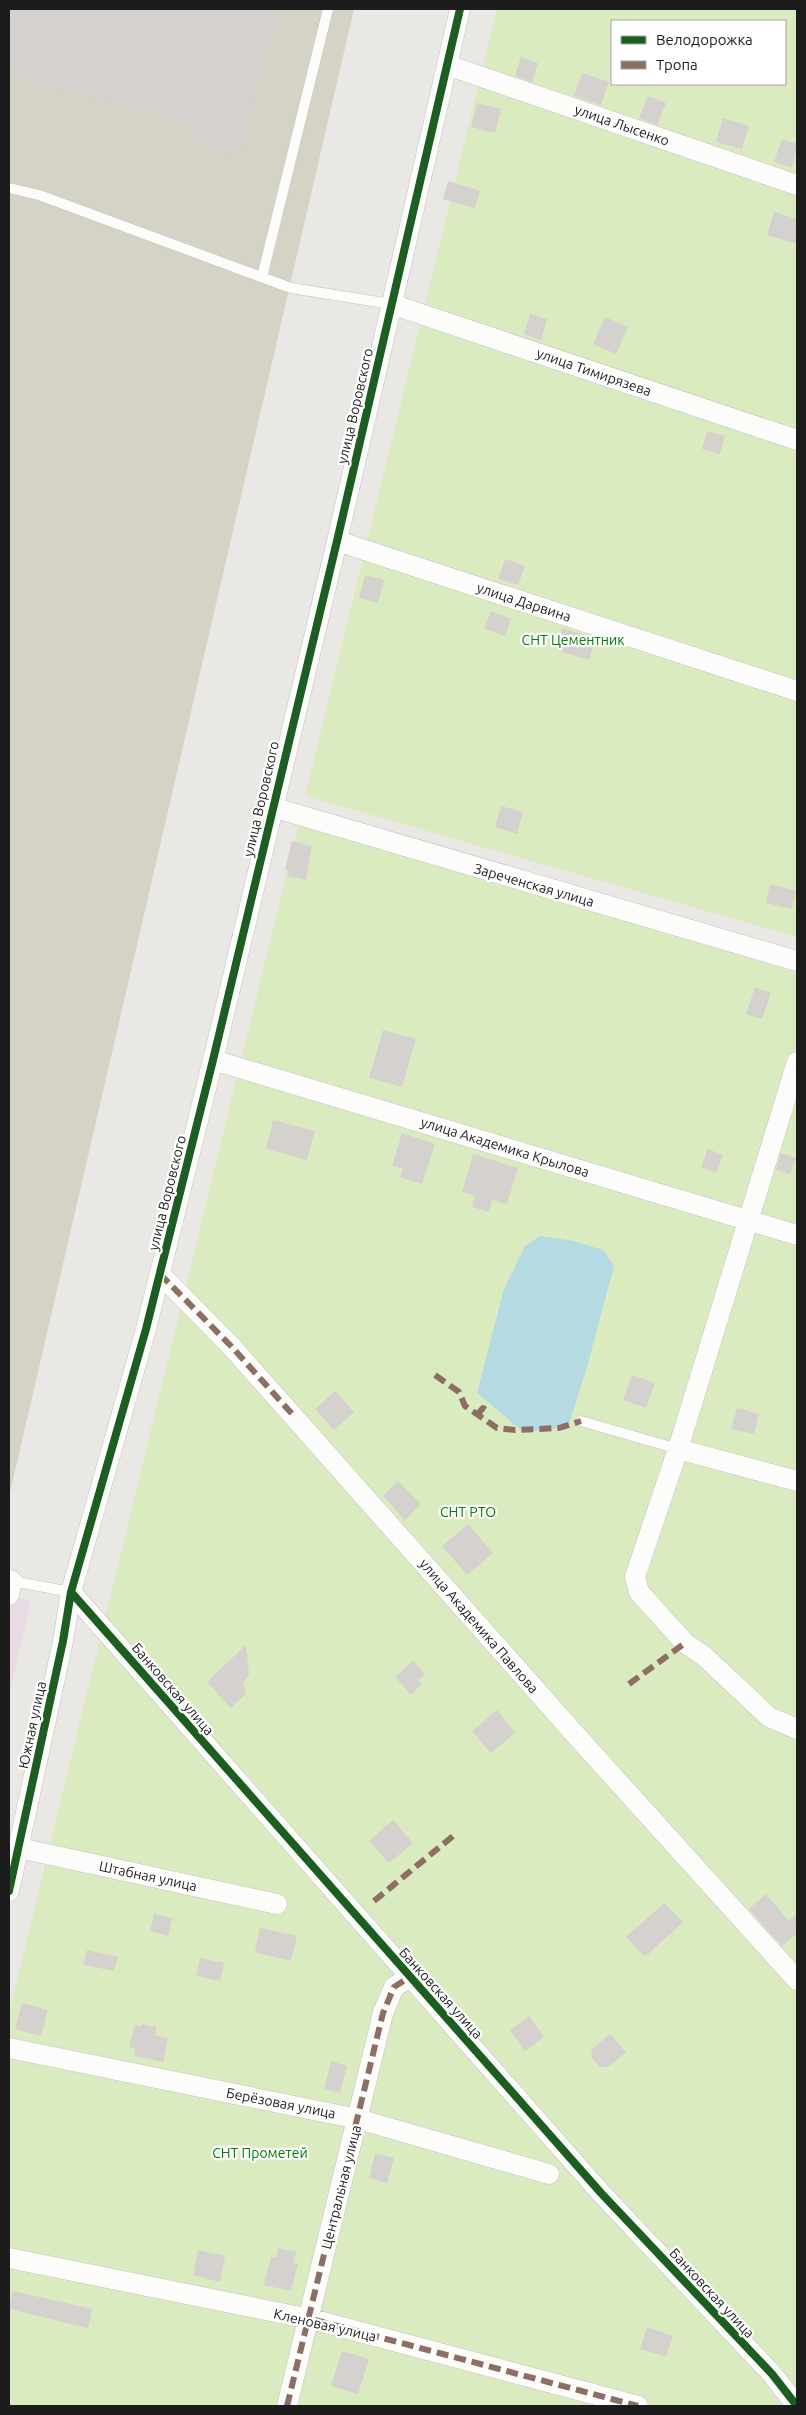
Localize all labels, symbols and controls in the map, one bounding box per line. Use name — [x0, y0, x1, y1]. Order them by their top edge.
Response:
legend — [611, 20, 786, 85]
text: Велодорожка — [656, 31, 753, 48]
text: Тропа — [656, 56, 698, 73]
street label: улица Лысенко — [573, 101, 671, 149]
street label: улица Тимирязева — [534, 345, 654, 399]
street label: улица Воровского — [334, 347, 376, 465]
street label: улица Дарвина — [475, 579, 573, 625]
park label: СНТ Цементник — [522, 632, 624, 648]
street label: улица Воровского — [240, 740, 282, 858]
street label: Зареченская улица — [472, 860, 596, 910]
street label: улица Академика Крылова — [419, 1114, 591, 1180]
street label: улица Воровского — [145, 1134, 189, 1252]
park label: СНТ РТО — [440, 1504, 496, 1520]
street label: улица Академика Павлова — [416, 1556, 542, 1696]
street label: Банковская улица — [129, 1640, 217, 1738]
street label: Южная улица — [15, 1680, 49, 1770]
street label: Штабная улица — [98, 1858, 198, 1894]
street label: Банковская улица — [396, 1944, 486, 2042]
street label: Берёзовая улица — [225, 2085, 337, 2121]
street label: Центральная улица — [318, 2123, 364, 2251]
park label: СНТ Прометей — [212, 2145, 308, 2161]
street label: Банковская улица — [666, 2245, 758, 2341]
street label: Кленовая улица — [272, 2305, 378, 2345]

